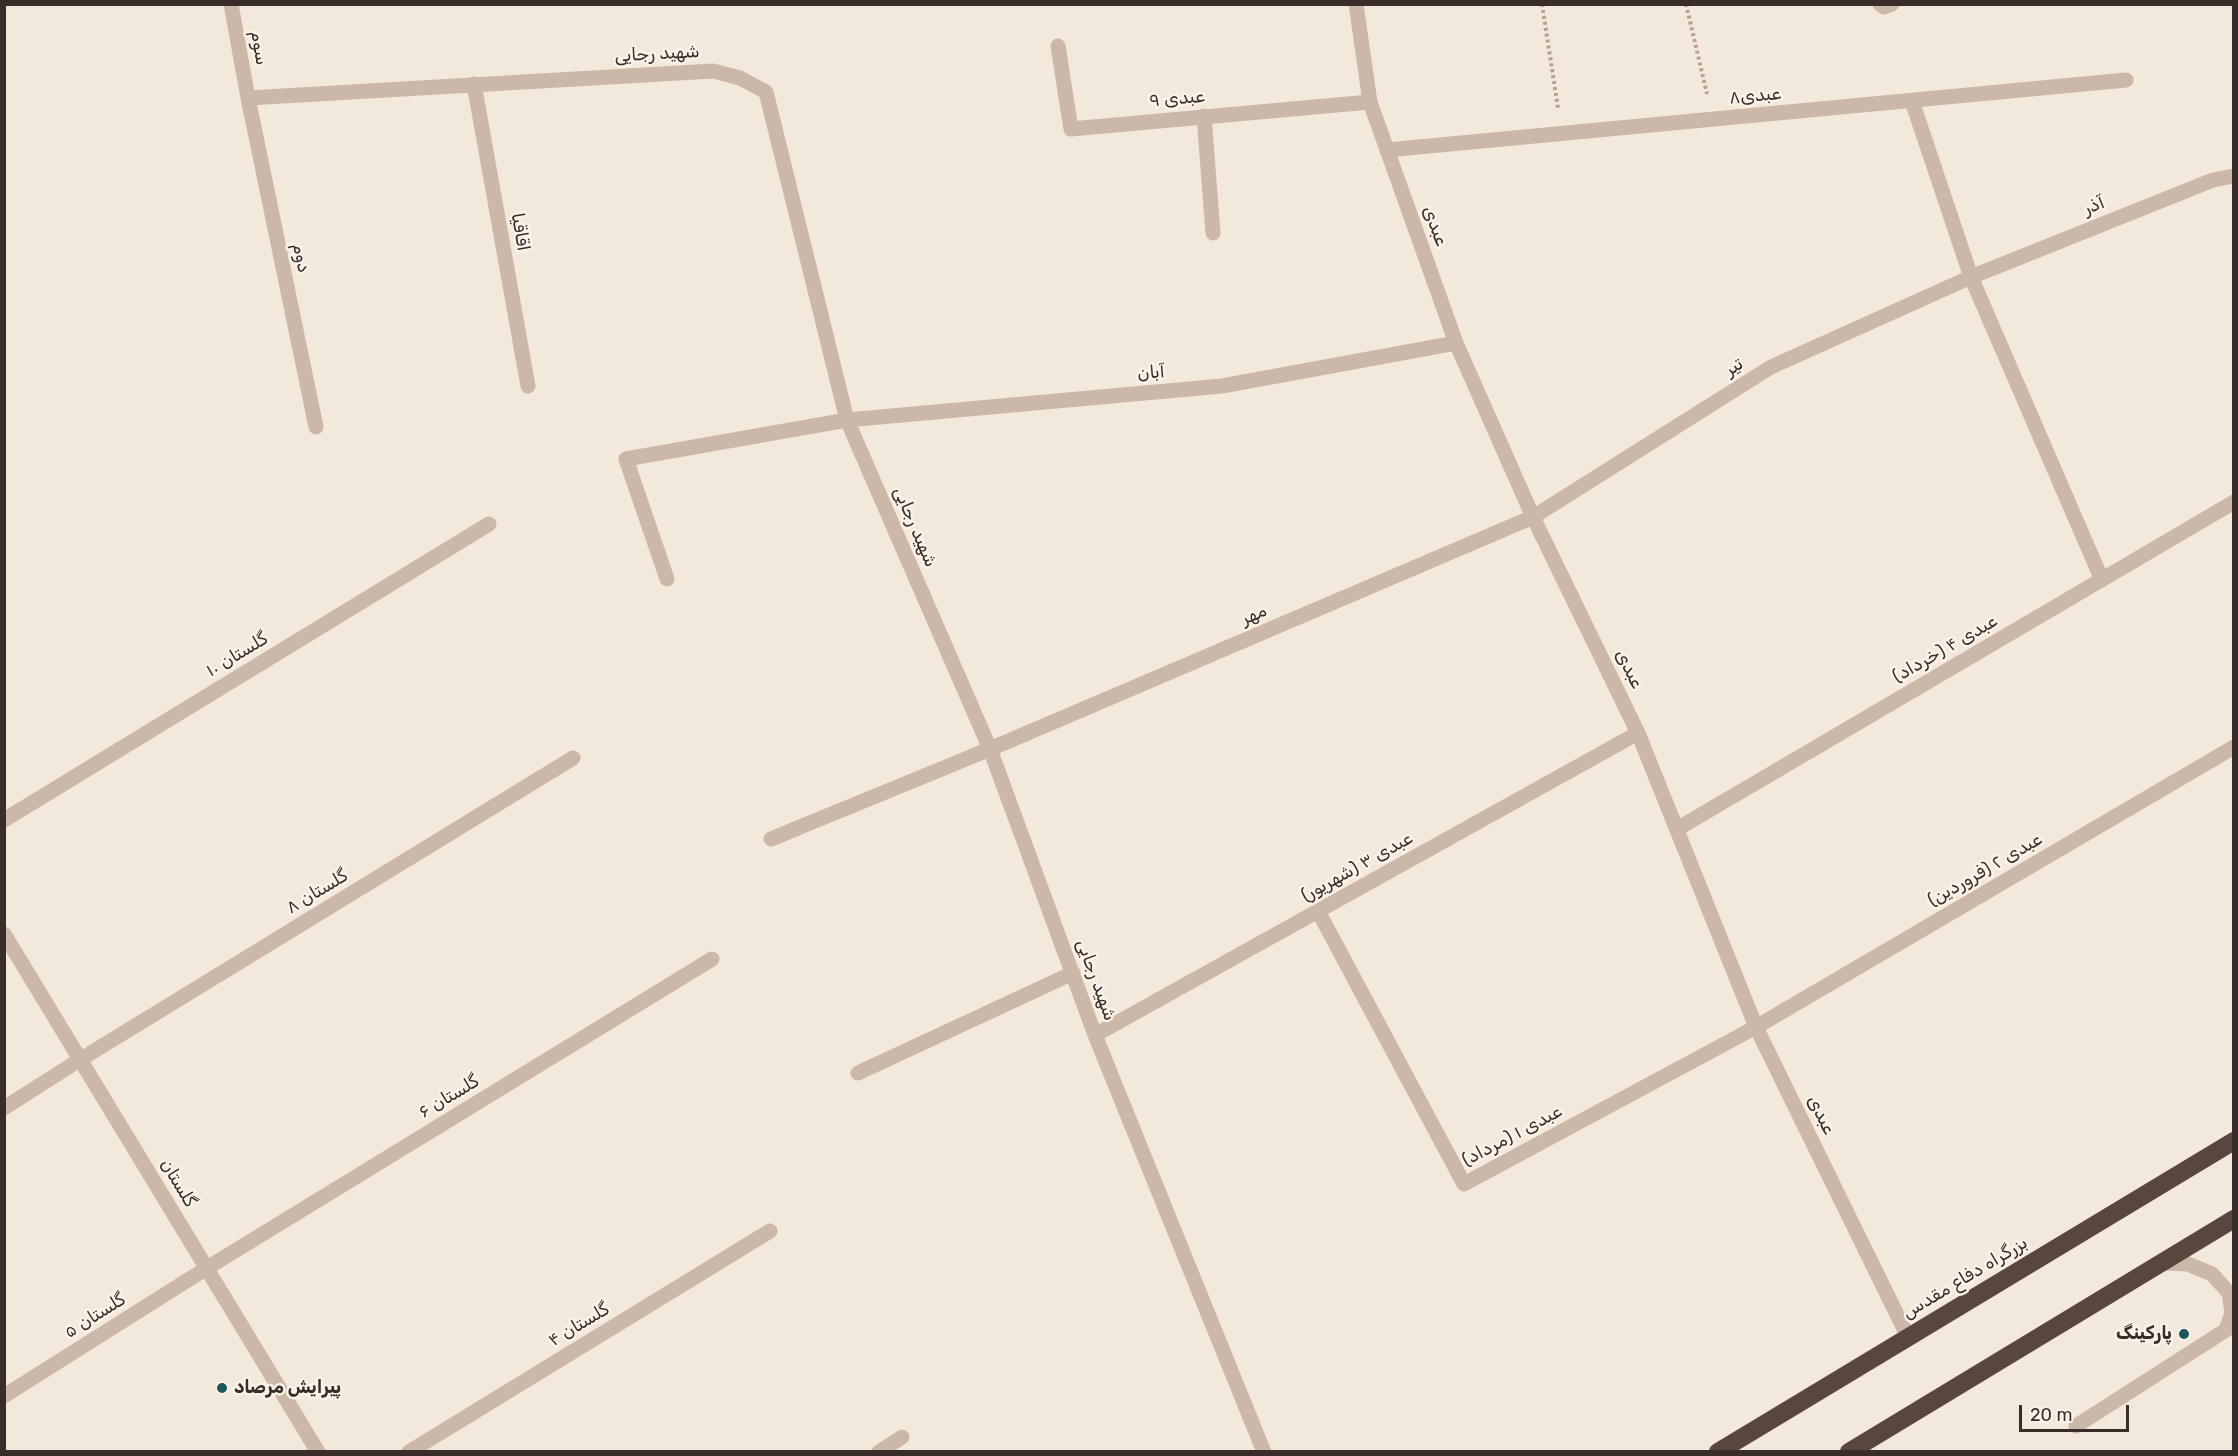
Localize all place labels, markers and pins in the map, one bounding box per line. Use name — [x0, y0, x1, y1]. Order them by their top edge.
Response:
place label: پارکینگ — [2116, 1323, 2172, 1345]
marker: پارکینگ — [2177, 1327, 2191, 1341]
place label: پیرایش مرصاد — [234, 1377, 341, 1399]
marker: پیرایش مرصاد — [215, 1381, 229, 1395]

